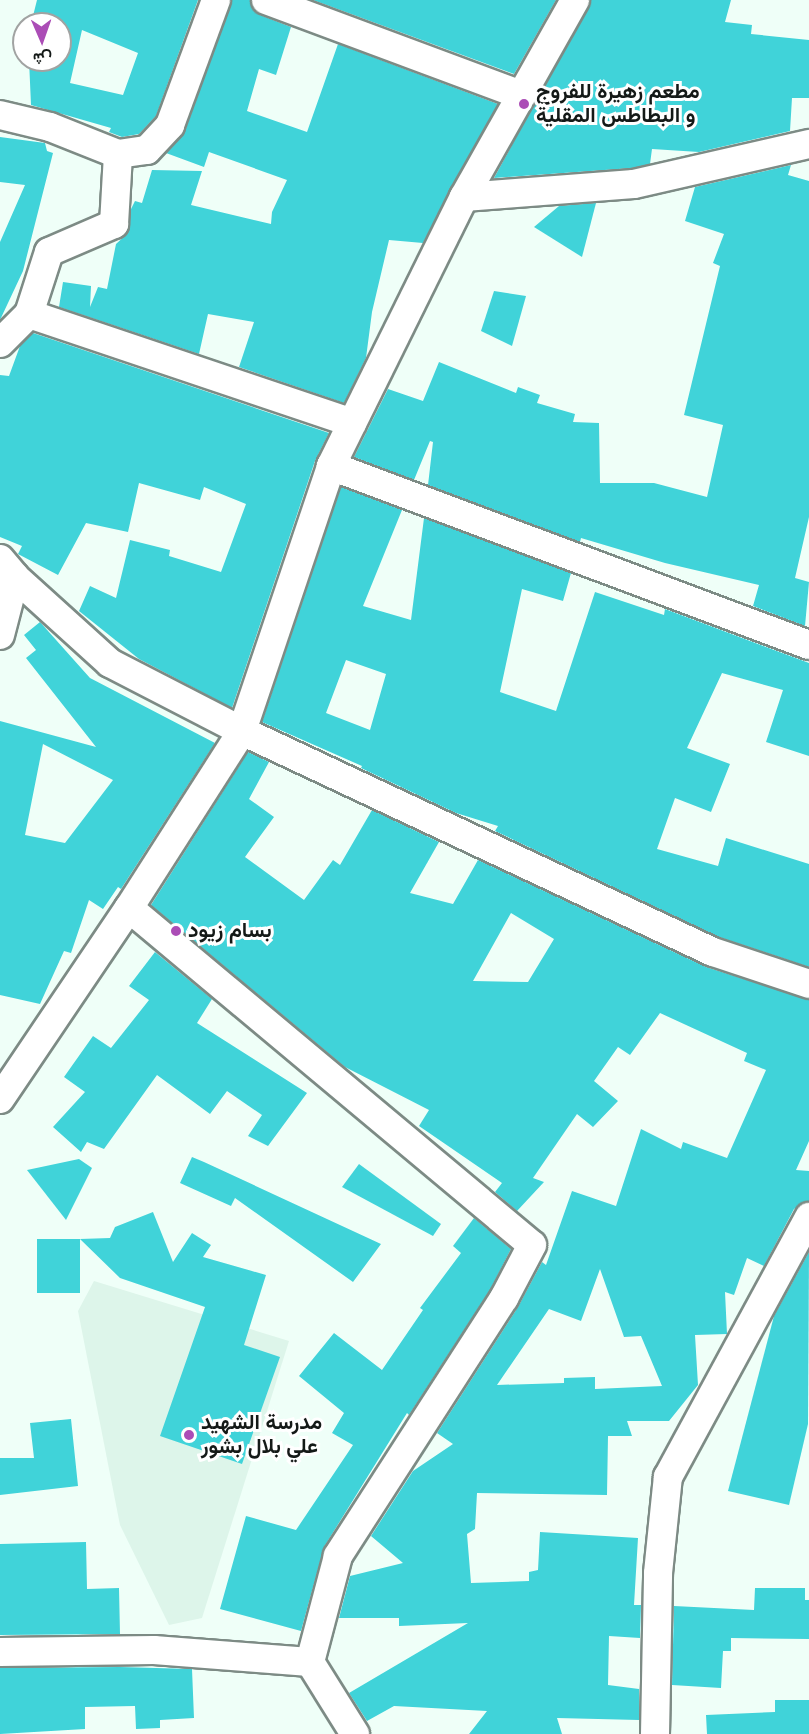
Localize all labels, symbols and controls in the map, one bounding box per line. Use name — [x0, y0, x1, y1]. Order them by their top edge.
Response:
north arrow — [12, 12, 72, 72]
text: ش — [33, 48, 53, 68]
place label: مطعم زهيرة للفروج و البطاطس المقلية — [536, 79, 700, 129]
marker: مطعم زهيرة للفروج و البطاطس المقلية — [517, 97, 531, 111]
place label: بسام زيود — [188, 918, 272, 944]
marker: بسام زيود — [169, 924, 183, 938]
place label: مدرسة الشهيد علي بلال بشور — [201, 1410, 322, 1460]
marker: مدرسة الشهيد علي بلال بشور — [182, 1428, 196, 1442]

